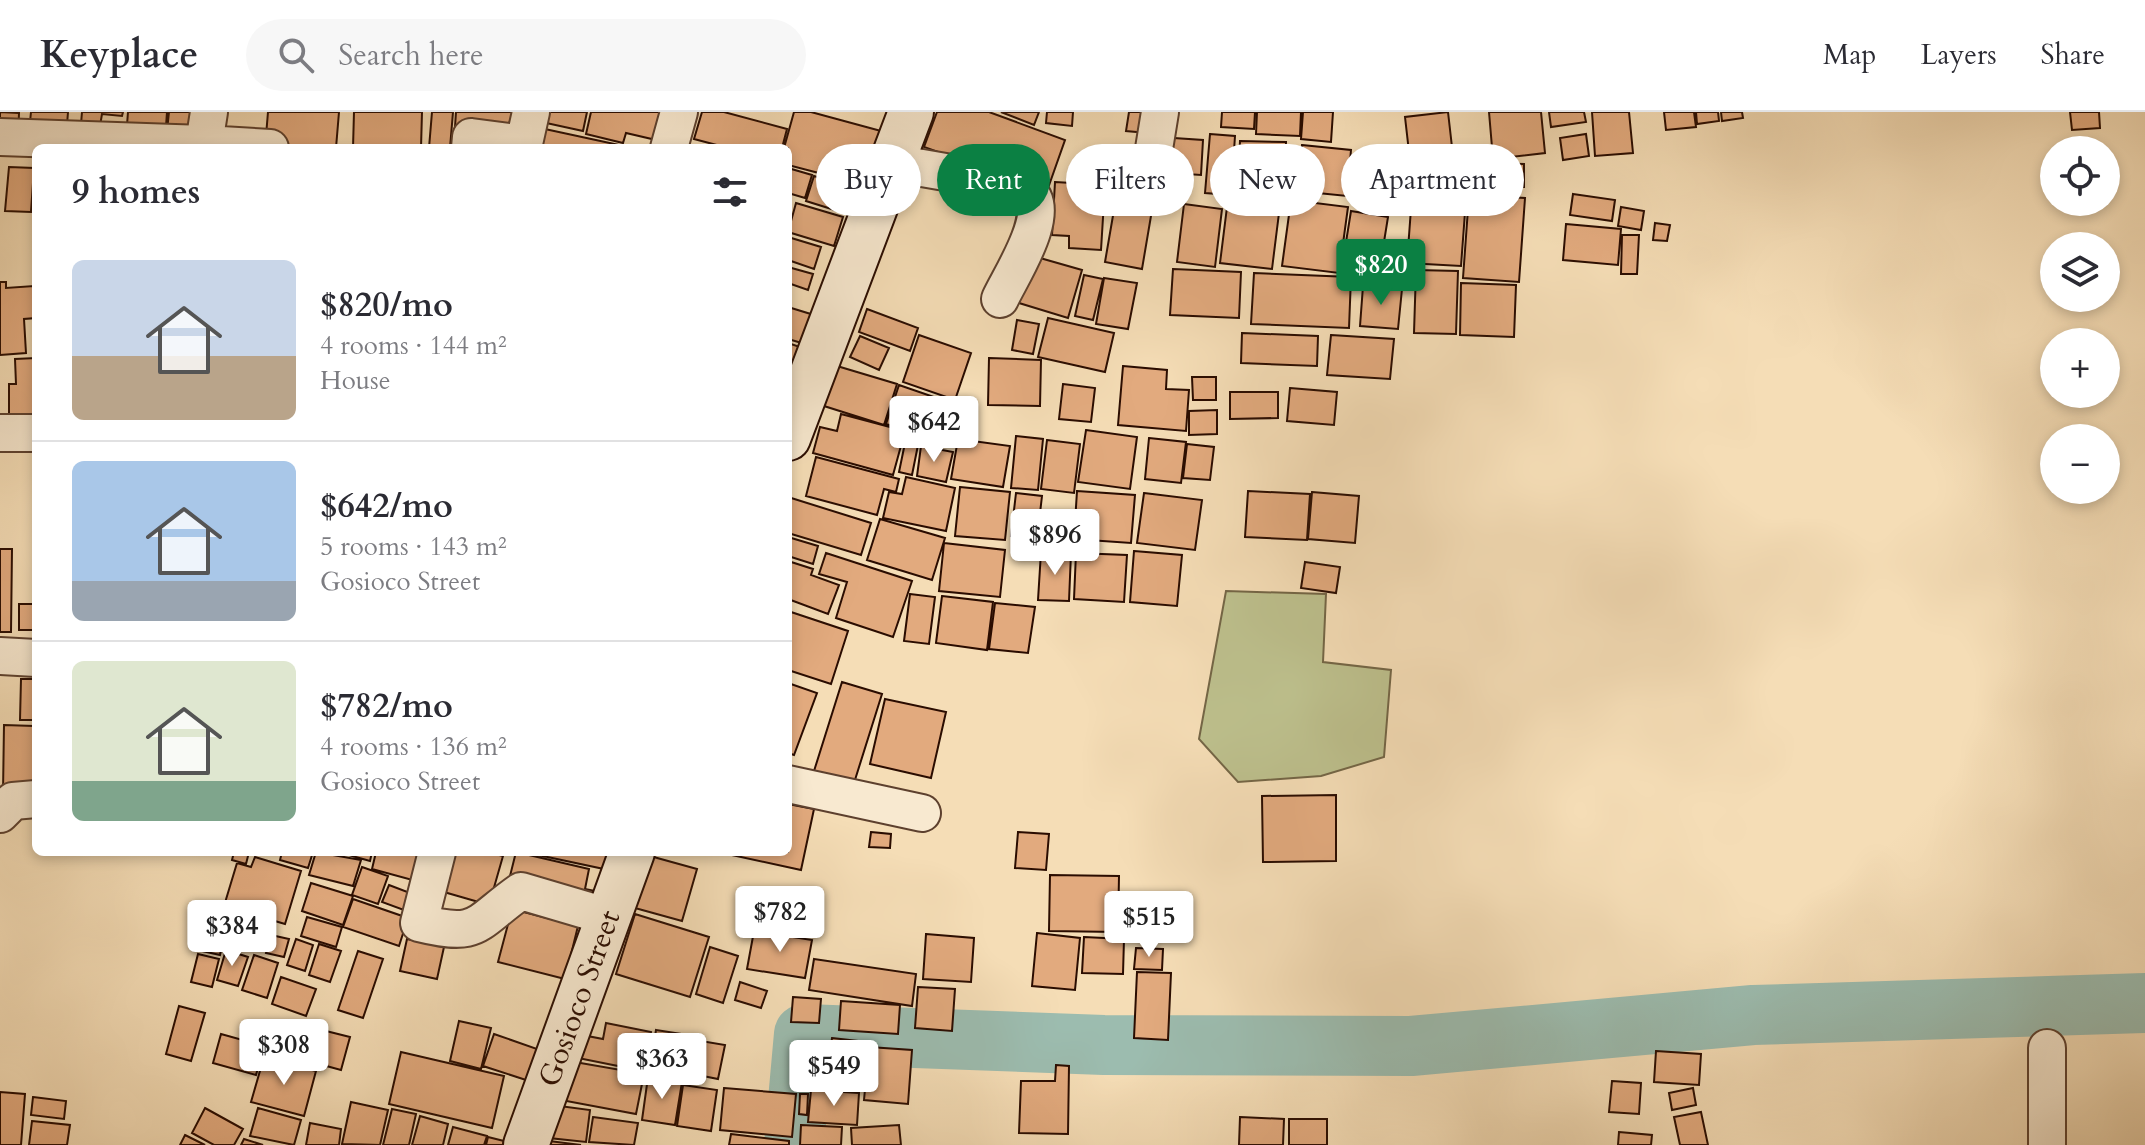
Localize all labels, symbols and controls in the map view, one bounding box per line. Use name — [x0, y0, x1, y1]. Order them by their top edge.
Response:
search box — [246, 19, 806, 91]
text: Keyplace — [40, 29, 198, 81]
icon: search — [274, 33, 318, 77]
text: Search here — [338, 35, 484, 76]
text: Map — [1823, 36, 1876, 74]
text: Layers — [1920, 36, 1997, 74]
text: Share — [2041, 36, 2105, 74]
map controls — [2040, 136, 2120, 504]
button: locate — [2040, 136, 2120, 216]
chip: Buy — [816, 144, 921, 216]
chip: Rent — [937, 144, 1050, 216]
chip: Filters — [1066, 144, 1194, 216]
chip: New — [1210, 144, 1325, 216]
chip: Apartment — [1341, 144, 1524, 216]
text: 9 homes — [72, 169, 200, 215]
icon: filters — [708, 170, 752, 214]
button: layers — [2040, 232, 2120, 312]
pin: $820 — [1334, 239, 1428, 307]
text: $820 — [1354, 247, 1408, 282]
text: $820/mo — [320, 282, 453, 328]
icon: home — [136, 292, 232, 388]
text: 4 rooms · 144 m² — [320, 328, 507, 363]
button: + — [2040, 328, 2120, 408]
text: House — [320, 363, 391, 398]
pin: $642 — [887, 396, 981, 464]
text: $642 — [907, 404, 961, 439]
button: − — [2040, 424, 2120, 504]
text: $642/mo — [320, 483, 453, 529]
icon: home — [136, 493, 232, 589]
pin: $896 — [1008, 509, 1102, 577]
text: $896 — [1028, 517, 1082, 552]
text: 5 rooms · 143 m² — [320, 529, 507, 564]
text: Gosioco Street — [320, 564, 480, 599]
text: $782/mo — [320, 683, 453, 729]
icon: home — [136, 693, 232, 789]
text: 4 rooms · 136 m² — [320, 729, 507, 764]
text: Gosioco Street — [320, 764, 480, 799]
pin: $782 — [733, 886, 827, 954]
pin: $515 — [1102, 891, 1196, 959]
text: $782 — [753, 894, 807, 929]
text: $515 — [1122, 899, 1176, 934]
pin: $384 — [185, 900, 279, 968]
street label: Gosioco Street — [529, 904, 630, 1092]
text: $384 — [205, 908, 259, 943]
pin: $308 — [237, 1019, 331, 1087]
text: $308 — [257, 1027, 311, 1062]
pin: $363 — [615, 1033, 709, 1101]
pin: $549 — [787, 1040, 881, 1108]
text: $363 — [635, 1041, 689, 1076]
text: $549 — [807, 1048, 861, 1083]

